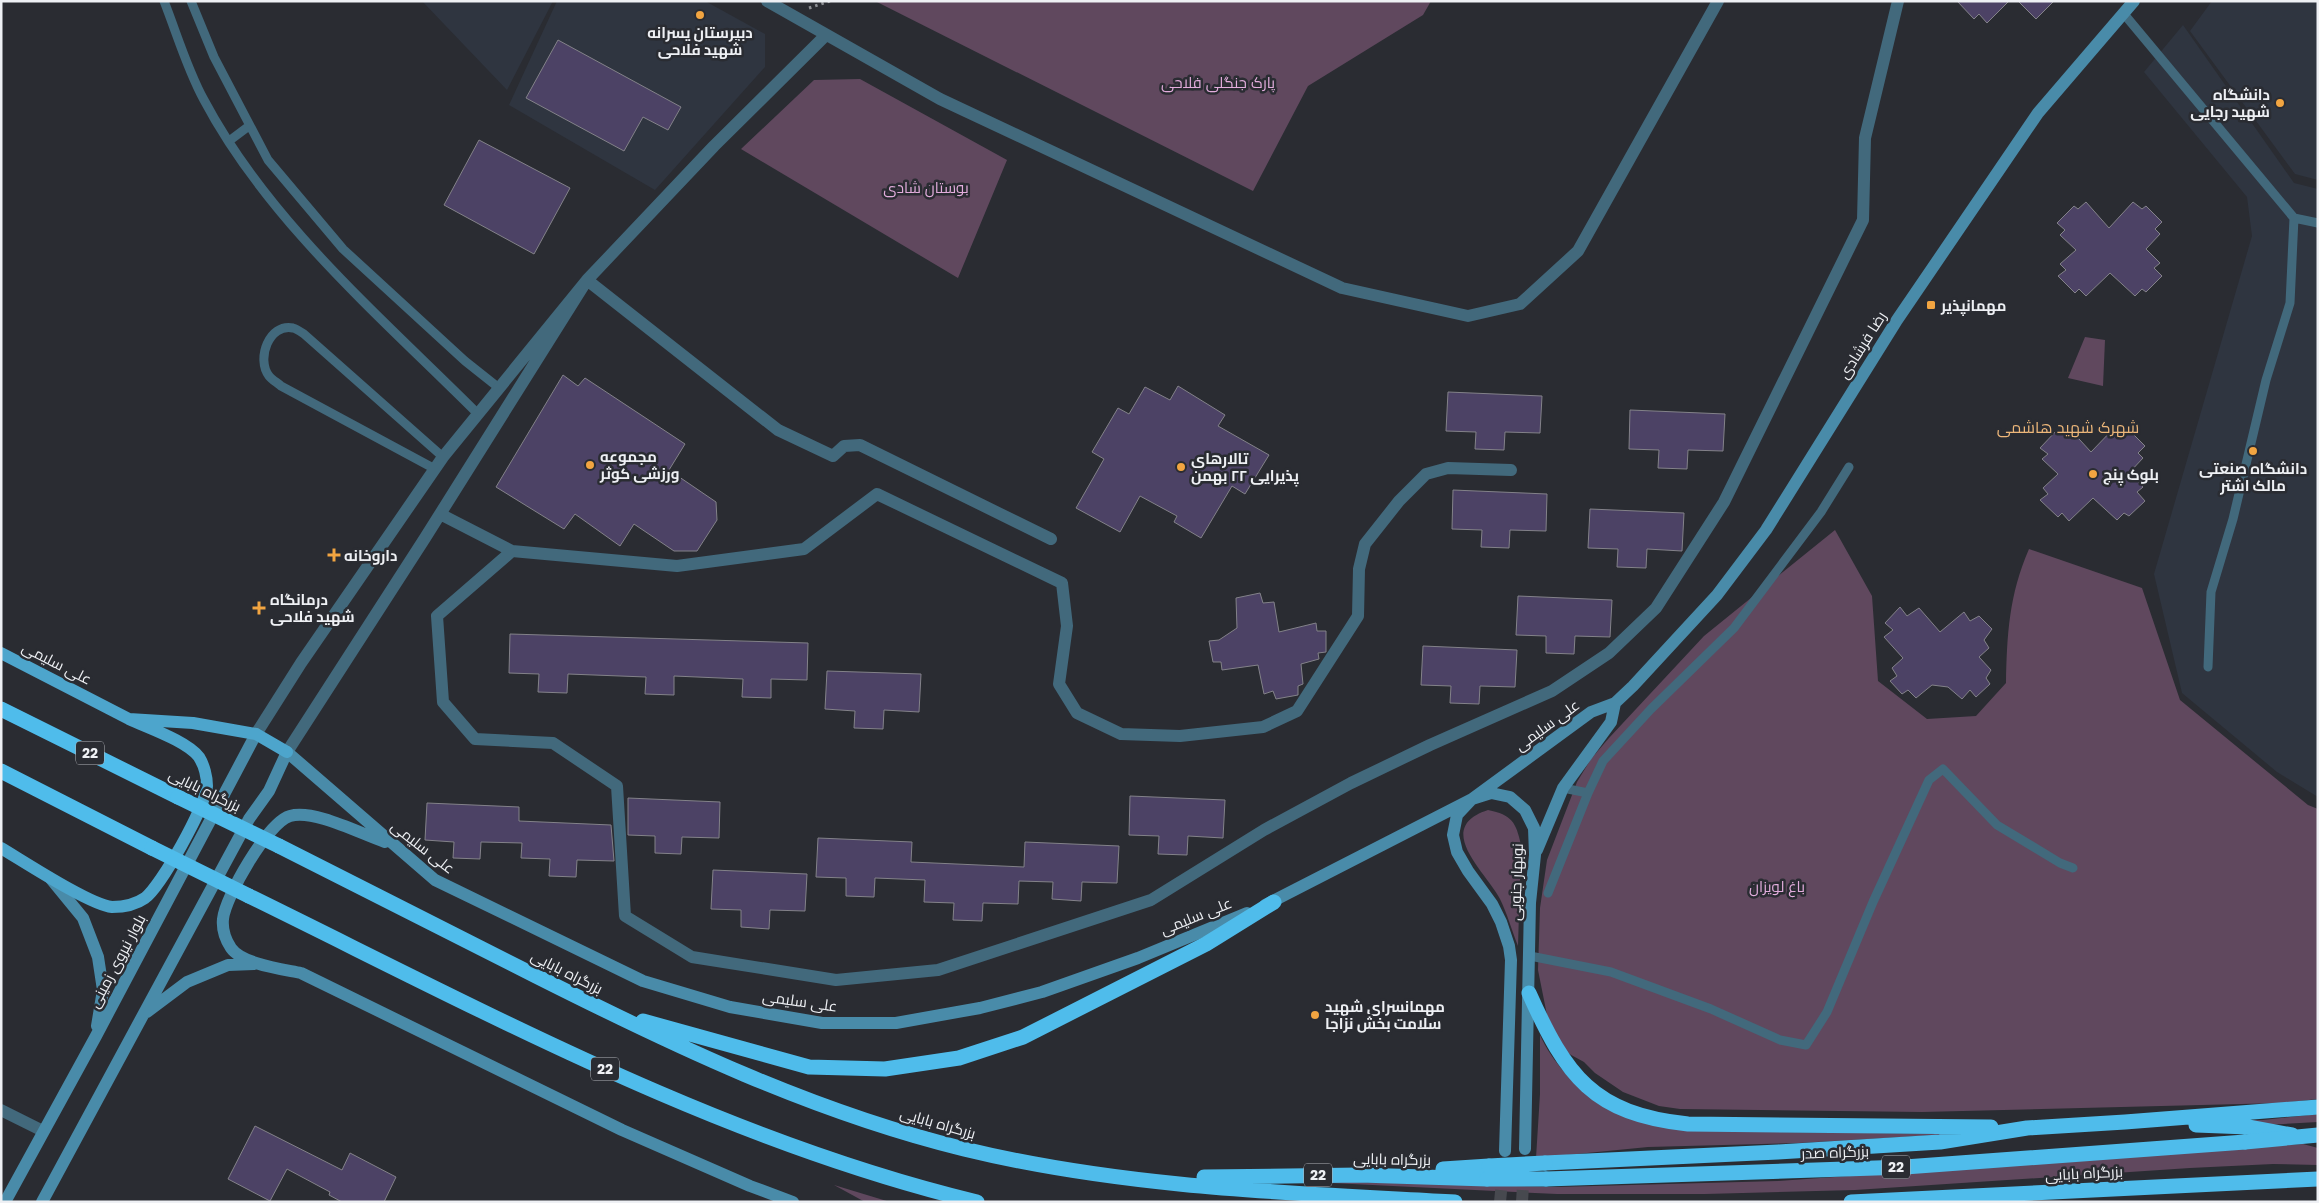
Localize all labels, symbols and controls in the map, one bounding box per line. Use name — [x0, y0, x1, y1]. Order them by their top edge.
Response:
marker: دبیرستان پسرانه شهید فلاحی — [694, 9, 706, 21]
place label: دبیرستان پسرانه شهید فلاحی — [647, 22, 753, 60]
park label: پارک جنگلی فلاحی — [1161, 72, 1275, 93]
place label: دانشگاه شهید رجایی — [2190, 84, 2270, 122]
marker: دانشگاه شهید رجایی — [2274, 97, 2286, 109]
park label: بوستان شادی — [883, 177, 969, 198]
place label: مهمانپذیر — [1940, 295, 2006, 316]
marker: مهمانپذیر — [1925, 299, 1937, 311]
street label: رضا فرشادی — [1833, 307, 1891, 383]
district label: شهرک شهید هاشمی — [1997, 416, 2139, 439]
marker: دانشگاه صنعتی مالک اشتر — [2247, 445, 2259, 457]
place label: مجموعه ورزشی کوثر — [599, 446, 679, 484]
place label: تالارهای پذیرایی ۲۲ بهمن — [1191, 448, 1300, 487]
place label: دانشگاه صنعتی مالک اشتر — [2199, 458, 2307, 496]
marker: مجموعه ورزشی کوثر — [584, 459, 596, 471]
marker: تالارهای پذیرایی ۲۲ بهمن — [1175, 461, 1187, 473]
place label: بلوک پنج — [2103, 464, 2159, 486]
marker: بلوک پنج — [2087, 468, 2099, 480]
place label: داروخانه — [344, 545, 397, 566]
marker: داروخانه — [328, 549, 340, 561]
place label: درمانگاه شهید فلاحی — [270, 589, 355, 627]
marker: درمانگاه شهید فلاحی — [252, 601, 266, 615]
street label: علی سلیمی — [19, 636, 95, 690]
street label: علی سلیمی — [1510, 694, 1584, 756]
road number: 22 — [76, 741, 104, 764]
street label: بزرگراه بابایی — [165, 763, 245, 817]
street label: علی سلیمی — [387, 815, 459, 879]
street label: نوبهار جنوبی — [1504, 843, 1528, 921]
park label: باغ لویزان — [1749, 876, 1805, 898]
street label: علی سلیمی — [1157, 892, 1235, 940]
street label: بلوار نیروی زمینی — [83, 910, 151, 1012]
street label: بزرگراه بابایی — [527, 945, 607, 999]
street label: علی سلیمی — [761, 985, 839, 1017]
place label: مهمانسرای شهید سلامت بخش نزاجا — [1325, 996, 1445, 1034]
marker: مهمانسرای شهید سلامت بخش نزاجا — [1309, 1009, 1321, 1021]
road number: 22 — [591, 1058, 619, 1080]
street label: بزرگراه بابایی — [898, 1102, 978, 1144]
street label: بزرگراه صدر — [1800, 1140, 1869, 1164]
street label: بزرگراه بابایی — [1353, 1148, 1431, 1170]
road number: 22 — [1882, 1156, 1910, 1178]
street label: بزرگراه بابایی — [2044, 1160, 2124, 1186]
road number: 22 — [1304, 1164, 1332, 1186]

